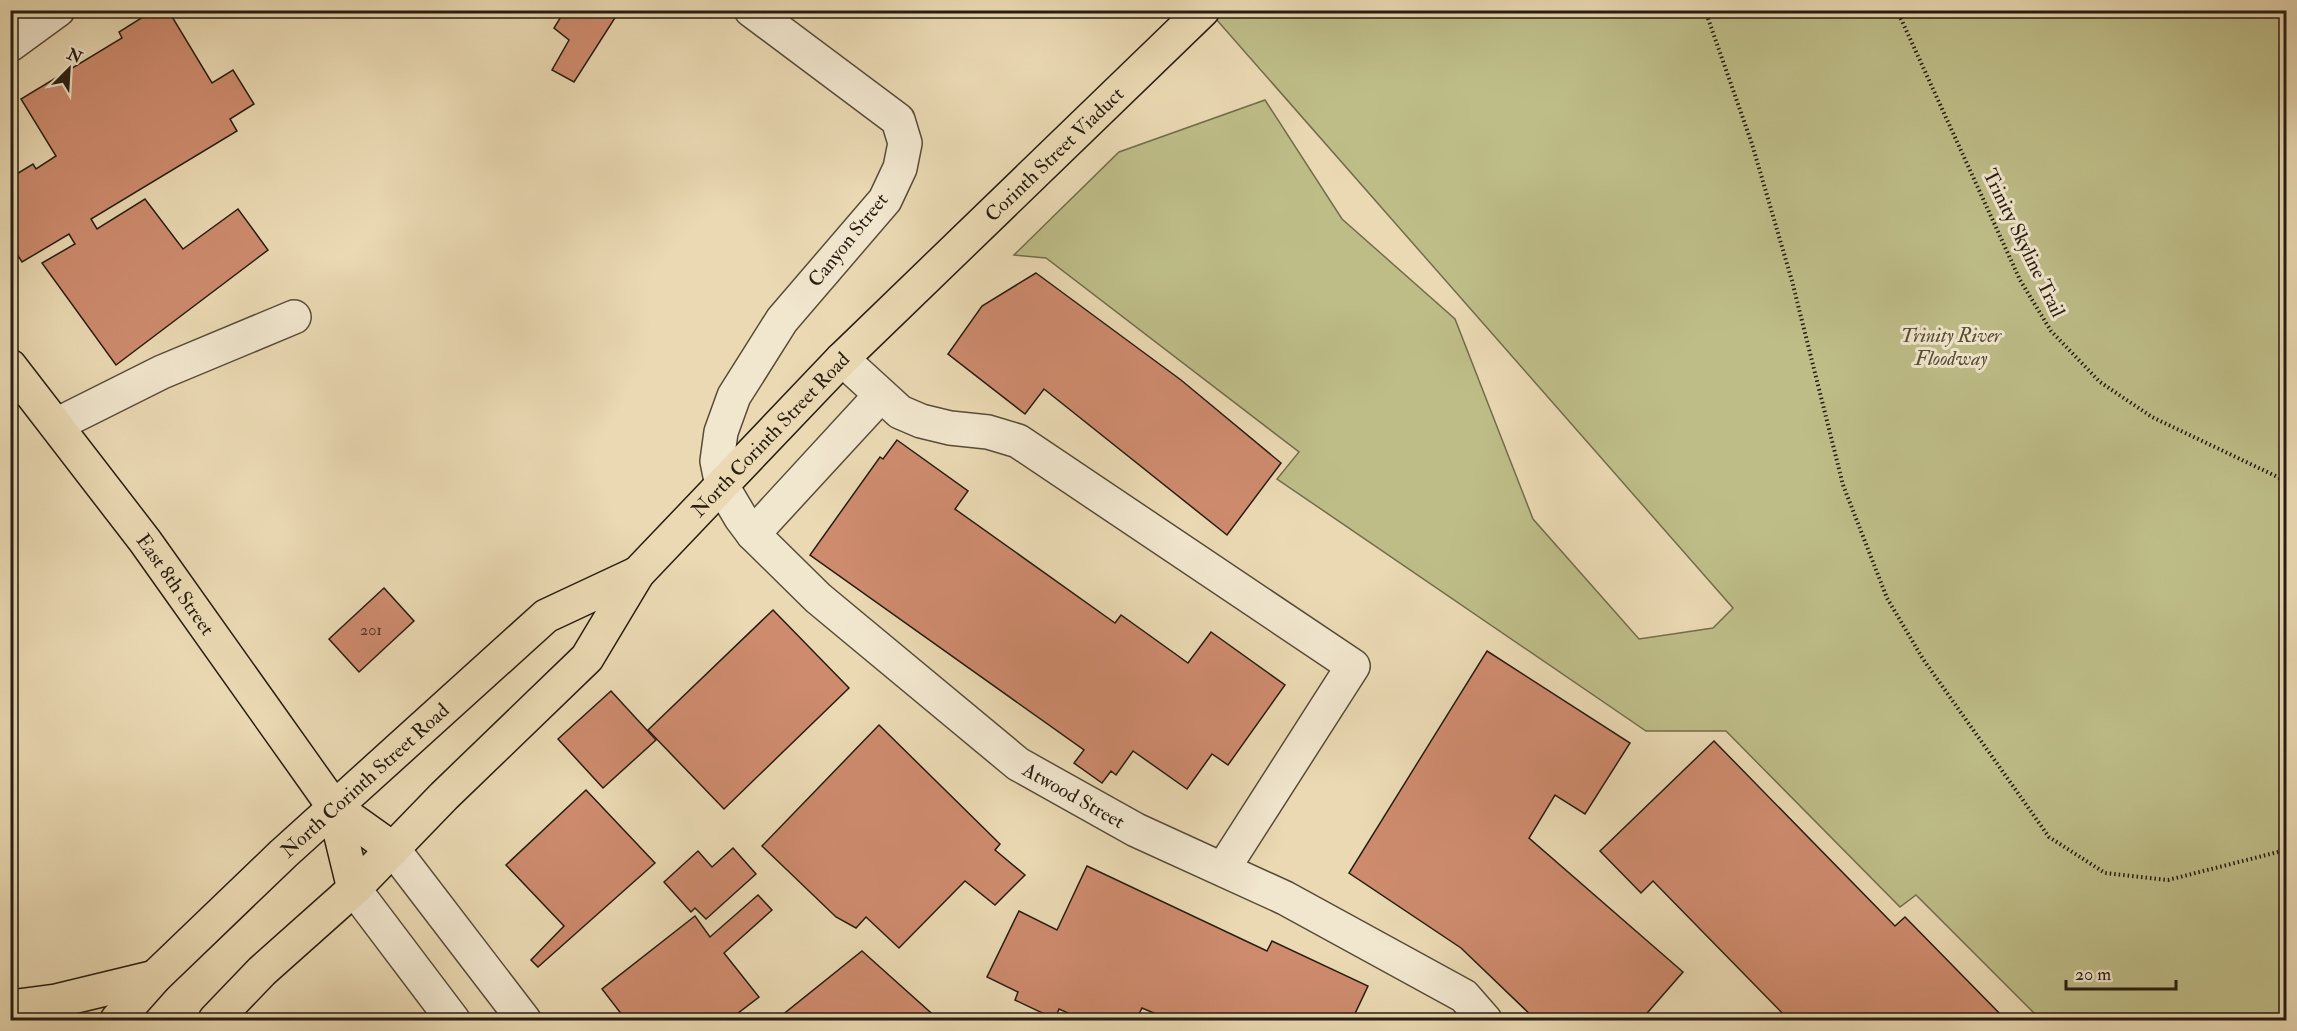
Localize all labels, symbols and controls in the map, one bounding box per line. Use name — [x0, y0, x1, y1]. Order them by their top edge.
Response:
north arrow — [39, 39, 99, 99]
text: N — [63, 44, 86, 69]
street label: Corinth Street Viaduct — [979, 81, 1129, 227]
street label: Trinity Skyline Trail — [1977, 165, 2071, 321]
street label: Canyon Street — [802, 187, 894, 292]
park label: Trinity River Floodway — [1901, 323, 2003, 371]
street label: North Corinth Street Road — [686, 346, 855, 522]
street label: East 8th Street — [131, 528, 221, 640]
house number: 201 — [360, 620, 382, 640]
street label: North Corinth Street Road — [275, 697, 454, 863]
street label: Atwood Street — [1018, 756, 1130, 834]
scale bar — [2066, 953, 2176, 991]
text: 20 m — [2075, 963, 2111, 986]

